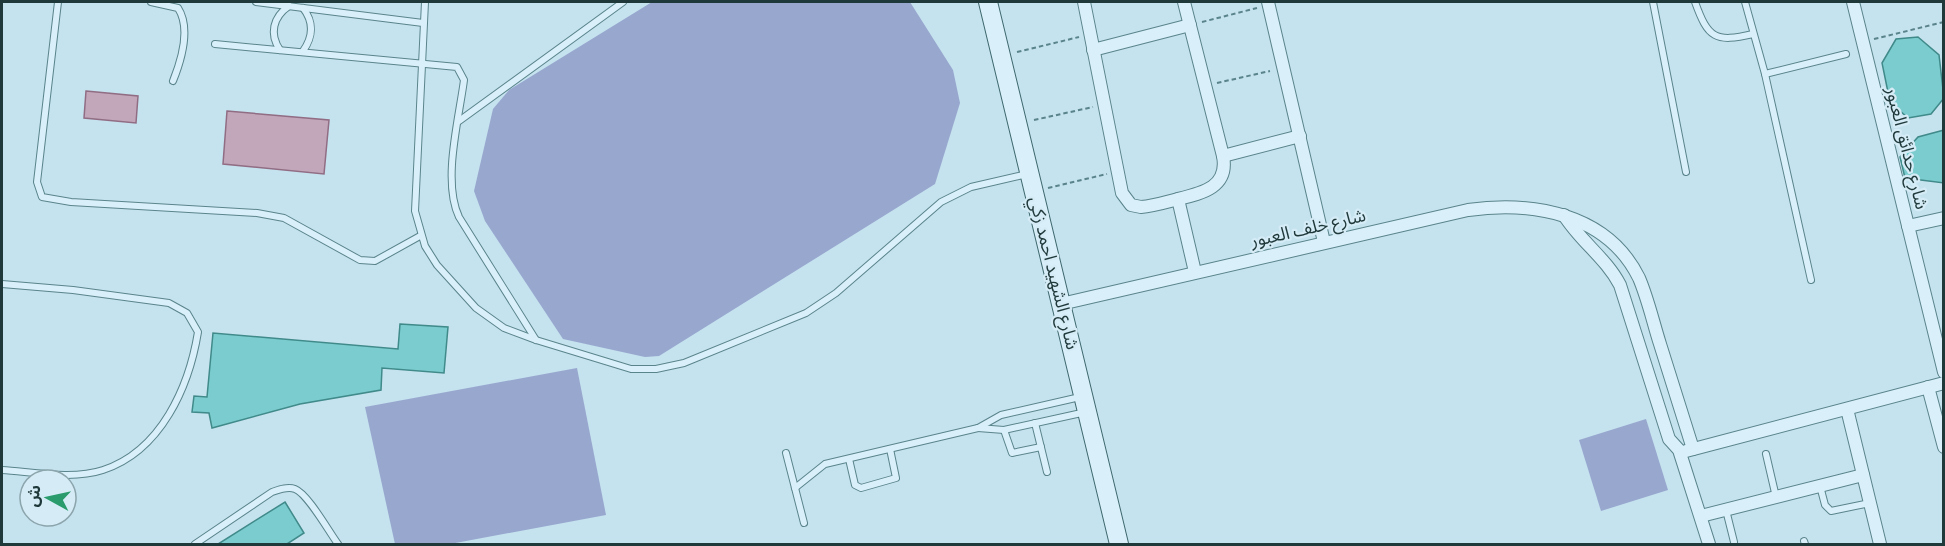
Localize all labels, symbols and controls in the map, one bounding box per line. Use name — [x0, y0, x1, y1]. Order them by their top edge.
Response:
street label: شارع حدائق العبور — [1878, 82, 1937, 212]
street label: شارع الشهيد احمد زكي — [1021, 193, 1088, 353]
street label: شارع خلف العبور — [1246, 200, 1368, 255]
north arrow — [18, 468, 78, 528]
text: ش — [19, 483, 46, 508]

